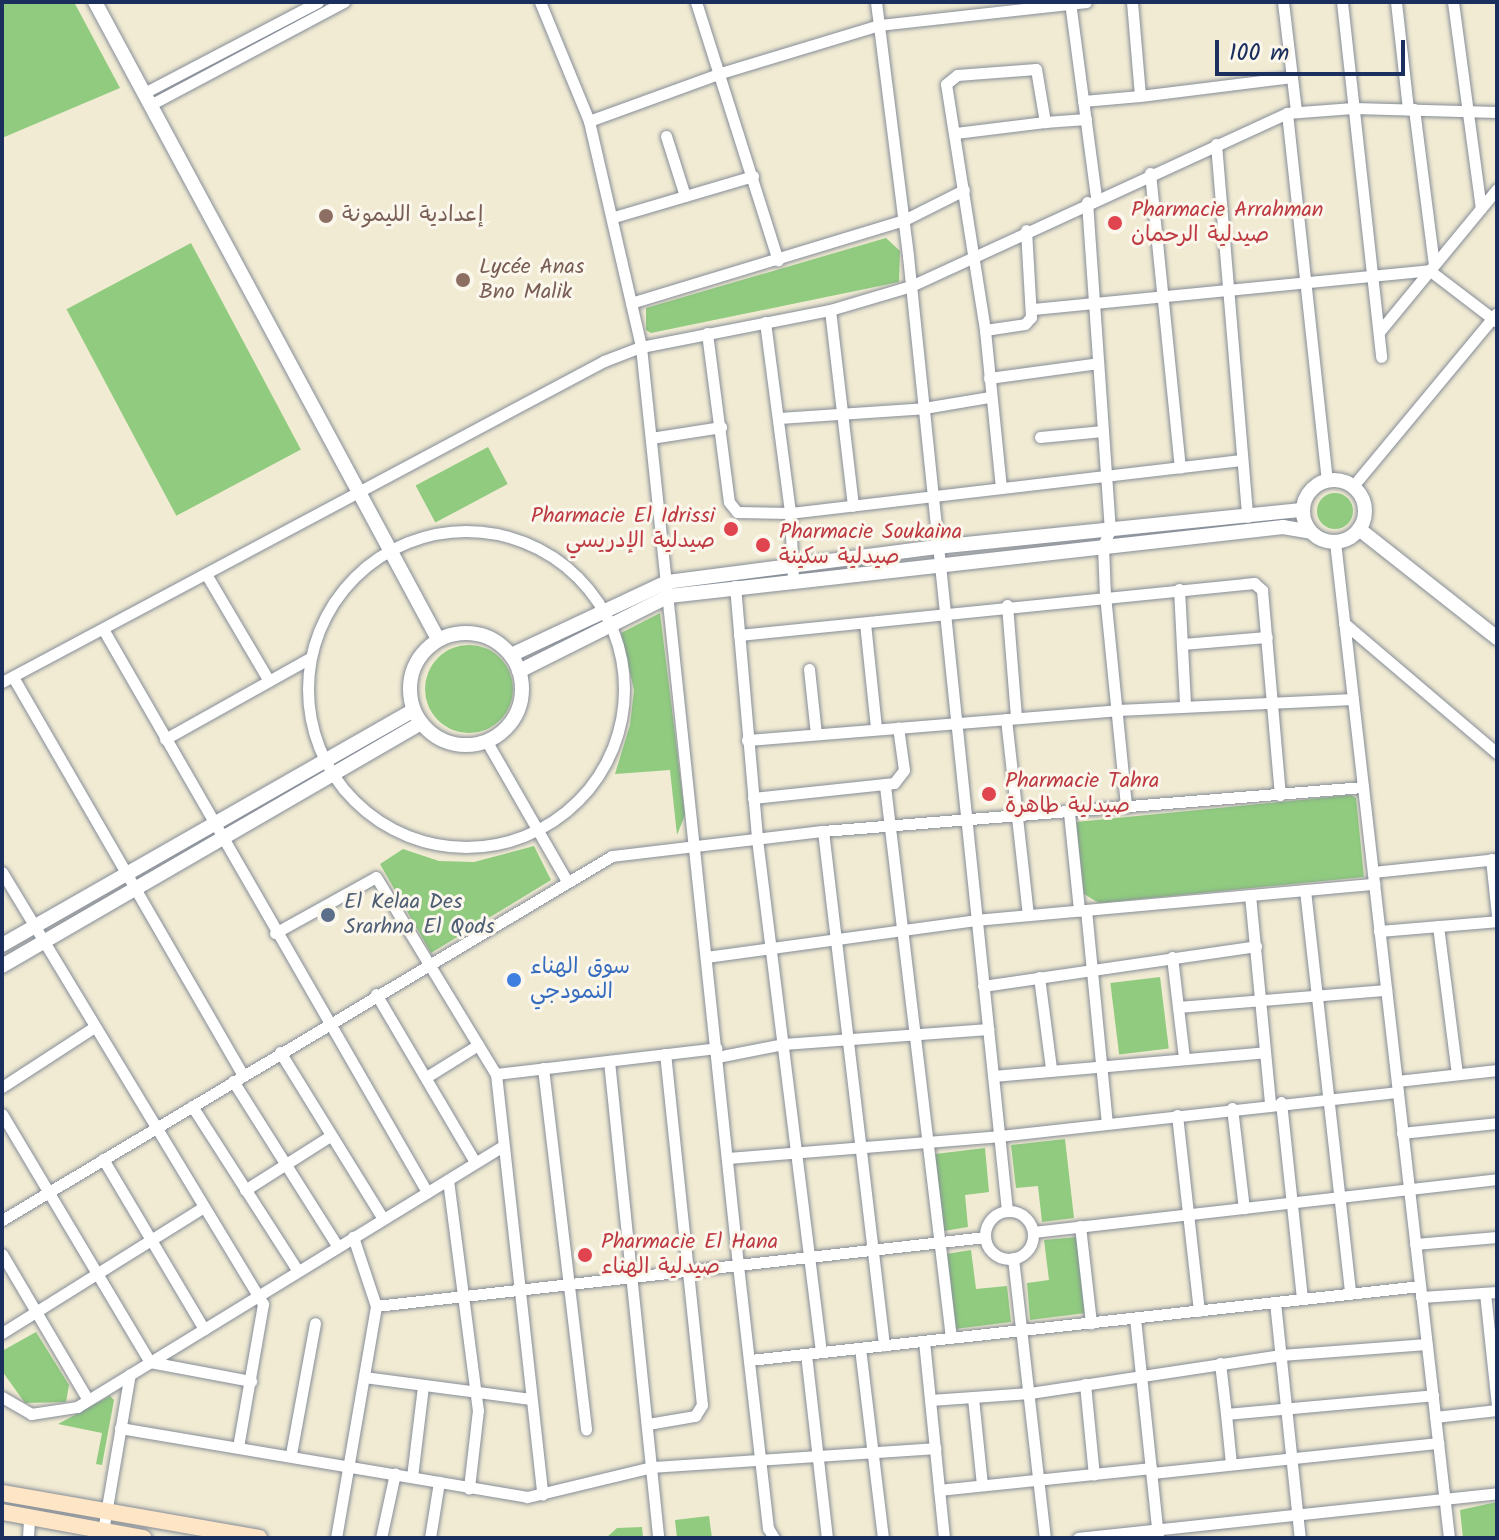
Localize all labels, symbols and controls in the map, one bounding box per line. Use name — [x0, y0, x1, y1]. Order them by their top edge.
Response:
scale bar — [1219, 24, 1409, 74]
text: 100 m — [1229, 34, 1289, 73]
place label: Pharmacie Arrahman صيدلية الرحمان — [1131, 197, 1324, 248]
place label: إعدادية الليمونة — [342, 203, 483, 229]
marker: إعدادية الليمونة — [317, 207, 335, 225]
marker: Pharmacie Arrahman صيدلية الرحمان — [1106, 214, 1124, 232]
place label: Lycée Anas Bno Malik — [479, 254, 584, 306]
marker: Lycée Anas Bno Malik — [454, 271, 472, 289]
place label: Pharmacie El Idrissi صيدلية الإدريسي — [531, 503, 715, 554]
place label: Pharmacie Soukaina صيدلية سكينة — [779, 519, 962, 570]
marker: Pharmacie El Idrissi صيدلية الإدريسي — [722, 520, 740, 538]
marker: Pharmacie Soukaina صيدلية سكينة — [754, 536, 772, 554]
place label: Pharmacie Tahra صيدلية طاهرة — [1005, 768, 1159, 820]
marker: Pharmacie Tahra صيدلية طاهرة — [980, 785, 998, 803]
place label: El Kelaa Des Srarhna El Qods — [344, 889, 495, 940]
marker: El Kelaa Des Srarhna El Qods — [319, 906, 337, 924]
place label: سوق الهناء النمودجي — [530, 954, 630, 1006]
marker: سوق الهناء النمودجي — [505, 971, 523, 989]
place label: Pharmacie El Hana صيدلية الهناء — [601, 1229, 778, 1280]
marker: Pharmacie El Hana صيدلية الهناء — [576, 1246, 594, 1264]

